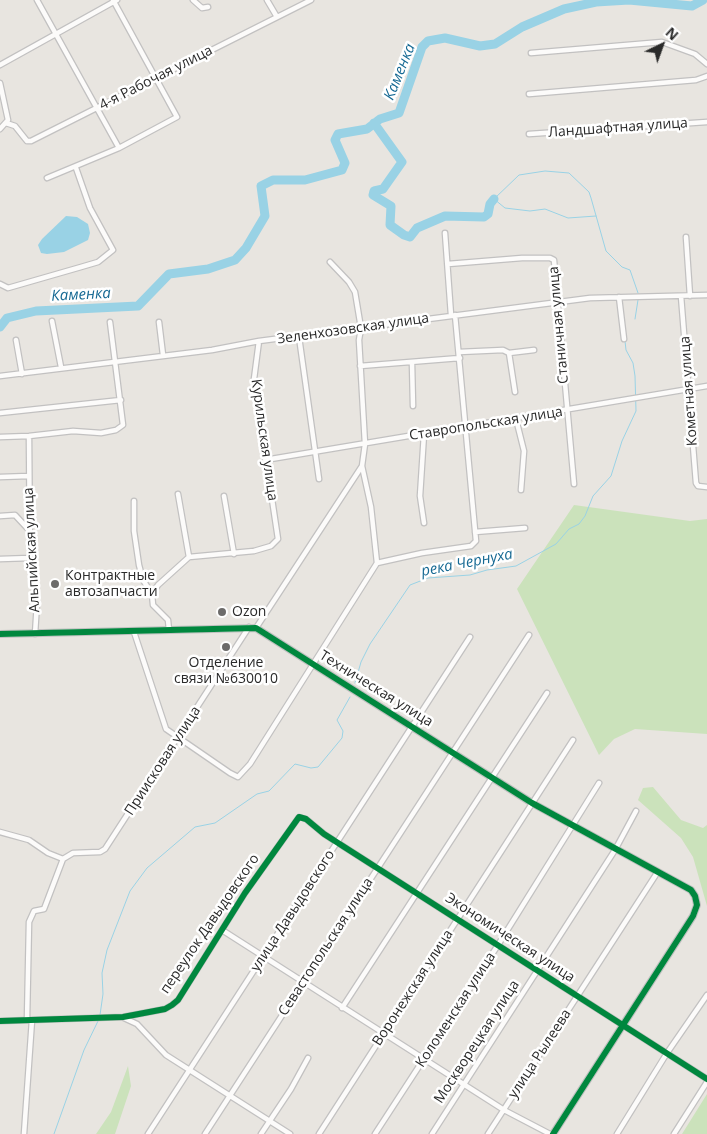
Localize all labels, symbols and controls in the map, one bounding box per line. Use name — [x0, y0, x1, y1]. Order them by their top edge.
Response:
north arrow — [637, 20, 687, 70]
text: N — [662, 23, 683, 44]
water label: Каменка — [381, 41, 419, 103]
street label: 4-я Рабочая улица — [97, 42, 215, 114]
street label: Ландшафтная улица — [548, 115, 688, 141]
street label: Станичная улица — [545, 266, 573, 384]
water label: Каменка — [51, 284, 111, 306]
street label: Зеленхозовская улица — [276, 310, 430, 348]
street label: Кометная улица — [677, 335, 701, 447]
street label: Курильская улица — [247, 378, 281, 502]
street label: Ставропольская улица — [408, 404, 564, 444]
street label: Альпийская улица — [20, 487, 44, 613]
water label: река Чернуха — [420, 545, 514, 581]
place label: Контрактные автозапчасти — [65, 568, 158, 600]
marker: Контрактные автозапчасти — [49, 578, 61, 590]
place label: Ozon — [232, 604, 266, 620]
marker: Ozon — [216, 606, 228, 618]
marker: Отделение связи №630010 — [220, 641, 232, 653]
street label: Техническая улица — [316, 647, 436, 731]
place label: Отделение связи №630010 — [174, 655, 278, 688]
street label: Приисковая улица — [121, 703, 205, 819]
street label: улица Давыдовского — [247, 847, 339, 975]
street label: переулок Давыдовского — [157, 851, 263, 997]
street label: Севастопольская улица — [275, 875, 377, 1019]
street label: Экономическая улица — [442, 890, 578, 986]
street label: Воронежская улица — [369, 927, 457, 1049]
street label: Коломенская улица — [412, 949, 500, 1071]
street label: Москворецкая улица — [431, 977, 523, 1107]
street label: улица Рылеева — [505, 1006, 575, 1102]

